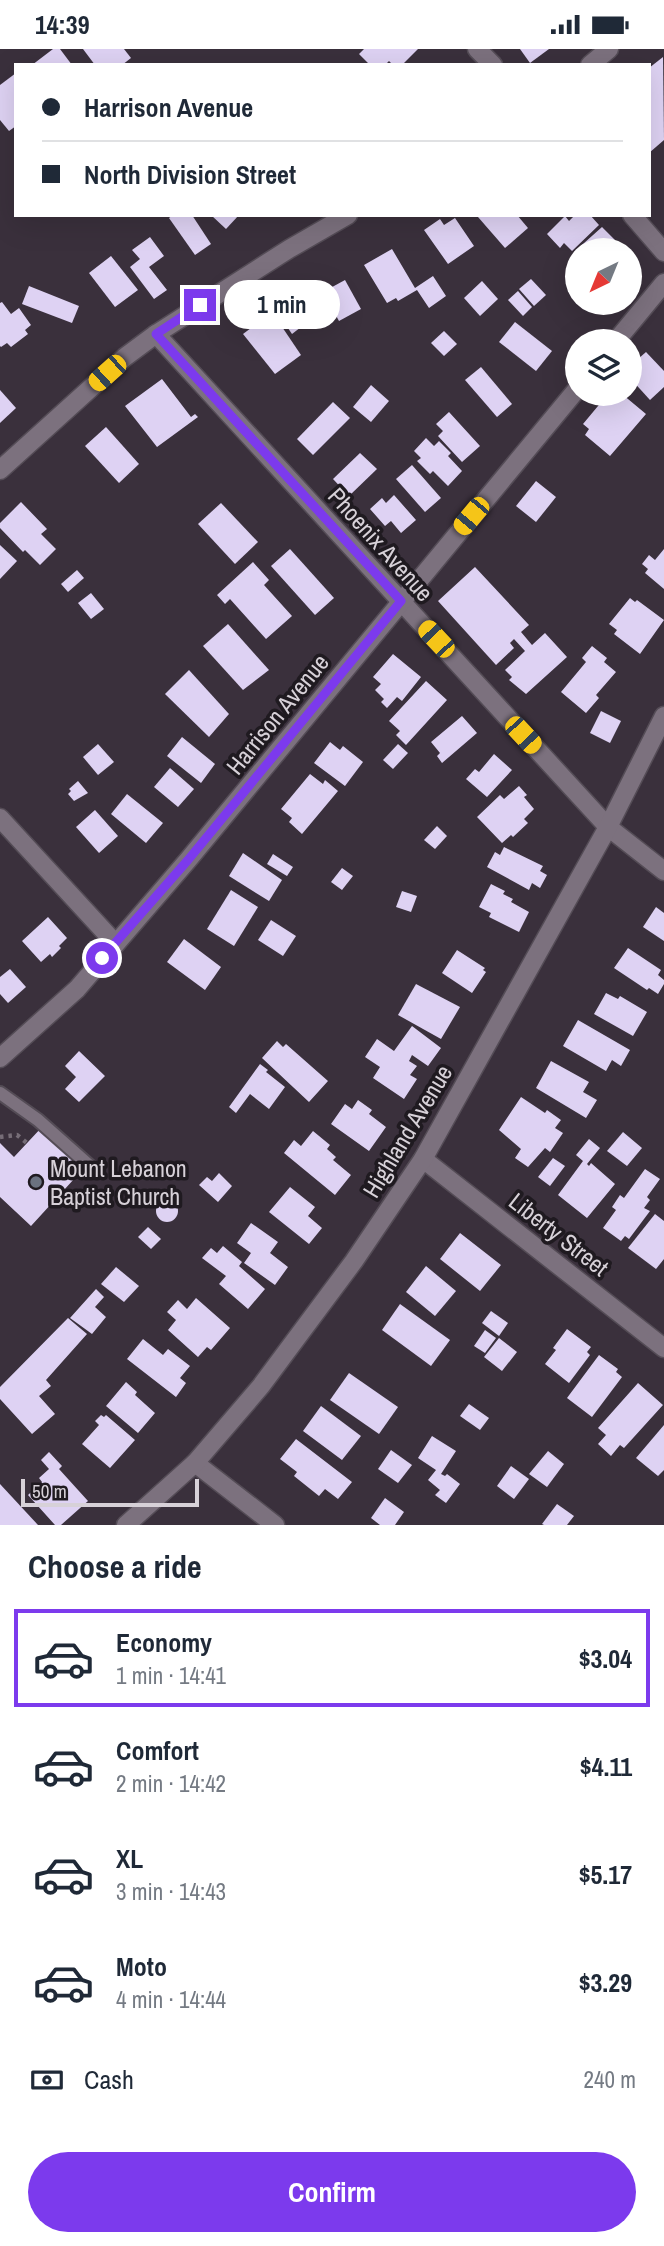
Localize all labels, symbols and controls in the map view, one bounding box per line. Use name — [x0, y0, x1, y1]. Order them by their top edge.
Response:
text: 14:39 — [35, 7, 90, 42]
text: Harrison Avenue — [84, 90, 253, 125]
text: North Division Street — [84, 157, 296, 192]
north arrow — [565, 238, 642, 315]
map controls — [565, 238, 642, 406]
callout: 1 min — [224, 281, 340, 329]
route end — [184, 289, 216, 321]
text: 1 min — [257, 289, 307, 320]
button: layers — [565, 329, 642, 406]
car — [85, 351, 130, 395]
street label: Phoenix Avenue — [321, 480, 441, 608]
car — [450, 493, 493, 539]
car — [414, 616, 459, 662]
street label: Harrison Avenue — [219, 647, 335, 781]
car — [501, 712, 546, 758]
route start — [86, 942, 118, 974]
street label: Highland Avenue — [355, 1059, 459, 1203]
place label: Mount Lebanon Baptist Church — [50, 1152, 187, 1212]
marker: Mount Lebanon Baptist Church — [28, 1174, 44, 1190]
street label: Liberty Street — [503, 1185, 616, 1283]
scale bar — [21, 1476, 200, 1508]
text: 50 m — [32, 1478, 67, 1504]
text: Choose a ride — [28, 1545, 202, 1588]
text: Economy — [116, 1625, 212, 1660]
icon: car — [32, 1627, 95, 1690]
text: $3.04 — [579, 1641, 632, 1676]
text: 1 min · 14:41 — [116, 1660, 226, 1691]
text: Comfort — [116, 1733, 199, 1768]
icon: car — [32, 1735, 95, 1798]
text: $4.11 — [580, 1749, 632, 1784]
text: 2 min · 14:42 — [116, 1768, 226, 1799]
text: XL — [116, 1841, 143, 1876]
icon: car — [32, 1843, 95, 1906]
text: $5.17 — [579, 1857, 632, 1892]
text: 3 min · 14:43 — [116, 1876, 226, 1907]
text: Moto — [116, 1949, 167, 1984]
icon: car — [32, 1951, 95, 2014]
text: $3.29 — [579, 1965, 632, 2000]
text: 4 min · 14:44 — [116, 1984, 226, 2015]
icon: cash — [28, 2061, 66, 2099]
text: Cash — [84, 2062, 134, 2097]
text: 240 m — [584, 2064, 636, 2095]
button: Confirm — [28, 2152, 636, 2232]

